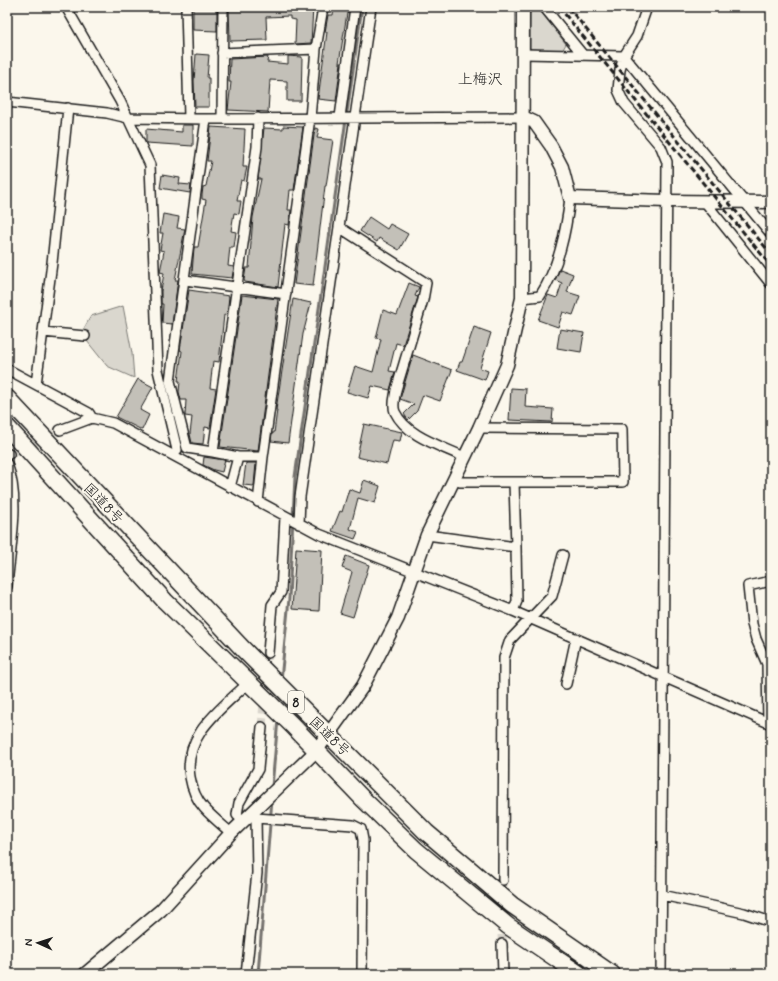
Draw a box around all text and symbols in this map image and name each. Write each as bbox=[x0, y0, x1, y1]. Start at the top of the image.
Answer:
district label: 上梅沢 bbox=[457, 70, 503, 90]
street label: 国道8号 bbox=[79, 479, 127, 528]
road number: 8 bbox=[288, 691, 304, 713]
street label: 国道8号 bbox=[305, 713, 354, 761]
north arrow bbox=[18, 923, 58, 963]
text: N bbox=[22, 939, 36, 947]

